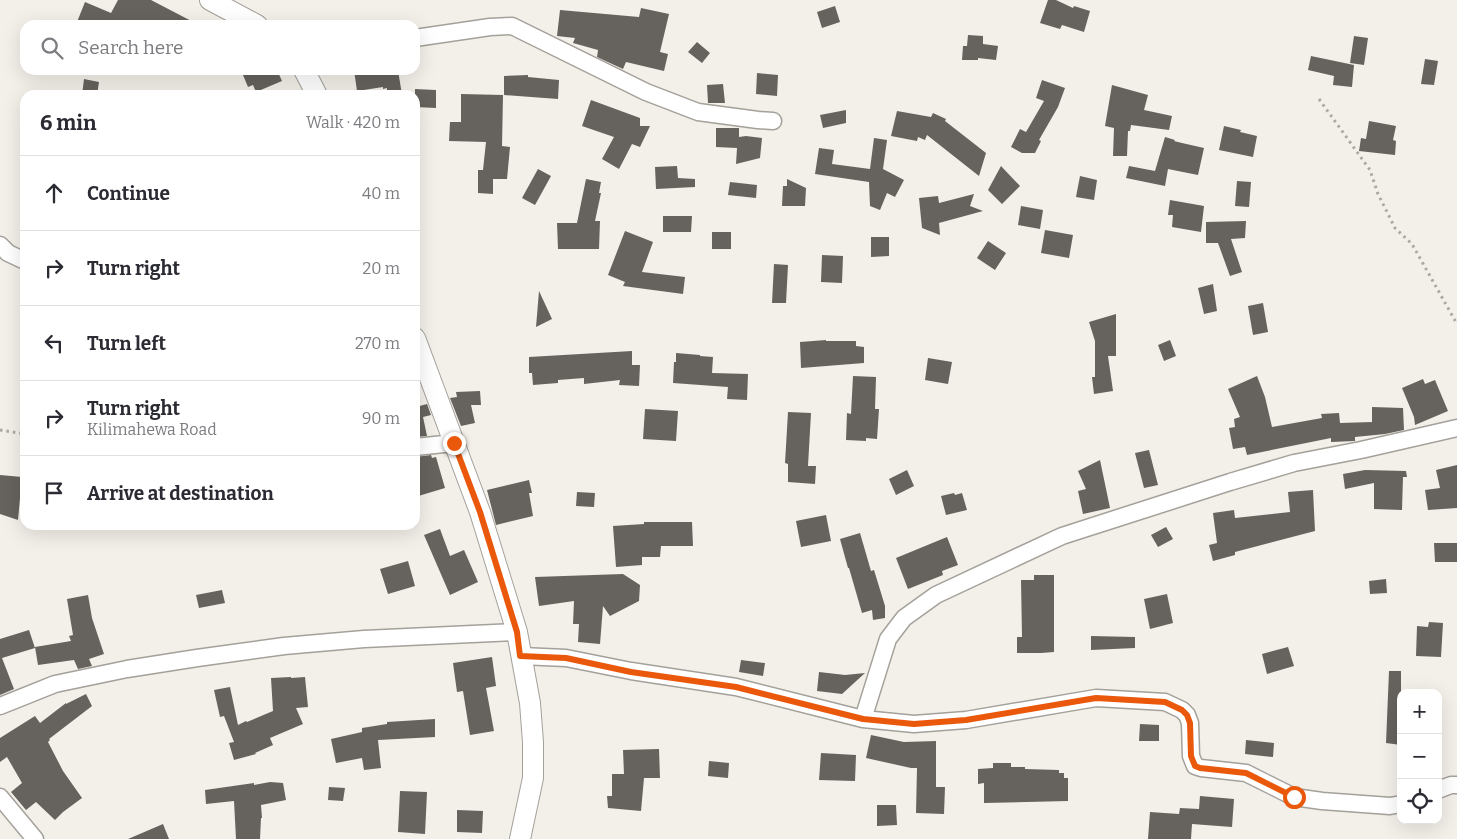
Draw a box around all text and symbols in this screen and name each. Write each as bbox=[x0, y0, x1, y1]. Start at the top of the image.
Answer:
search box bbox=[20, 20, 420, 75]
icon: search bbox=[38, 34, 66, 62]
text: Search here bbox=[78, 36, 183, 59]
text: 6 min bbox=[40, 110, 96, 136]
text: Walk · 420 m bbox=[306, 113, 400, 132]
icon: ahead bbox=[40, 179, 68, 207]
text: Continue bbox=[87, 182, 170, 205]
text: 40 m bbox=[362, 184, 400, 203]
icon: right bbox=[40, 254, 68, 282]
text: Turn right bbox=[87, 257, 180, 280]
text: 20 m bbox=[363, 259, 400, 278]
icon: left bbox=[40, 329, 68, 357]
text: Turn left bbox=[87, 332, 166, 355]
text: 270 m bbox=[355, 334, 400, 353]
text: Turn right bbox=[87, 397, 180, 420]
icon: right bbox=[40, 404, 68, 432]
text: 90 m bbox=[362, 409, 400, 428]
text: Kilimahewa Road bbox=[87, 420, 217, 439]
route end bbox=[443, 432, 466, 455]
icon: arrive bbox=[40, 479, 68, 507]
text: Arrive at destination bbox=[87, 482, 274, 505]
map controls bbox=[1397, 689, 1442, 824]
button: + bbox=[1397, 689, 1442, 734]
button: − bbox=[1397, 734, 1442, 779]
button: locate bbox=[1397, 779, 1442, 824]
route start bbox=[1283, 786, 1306, 809]

